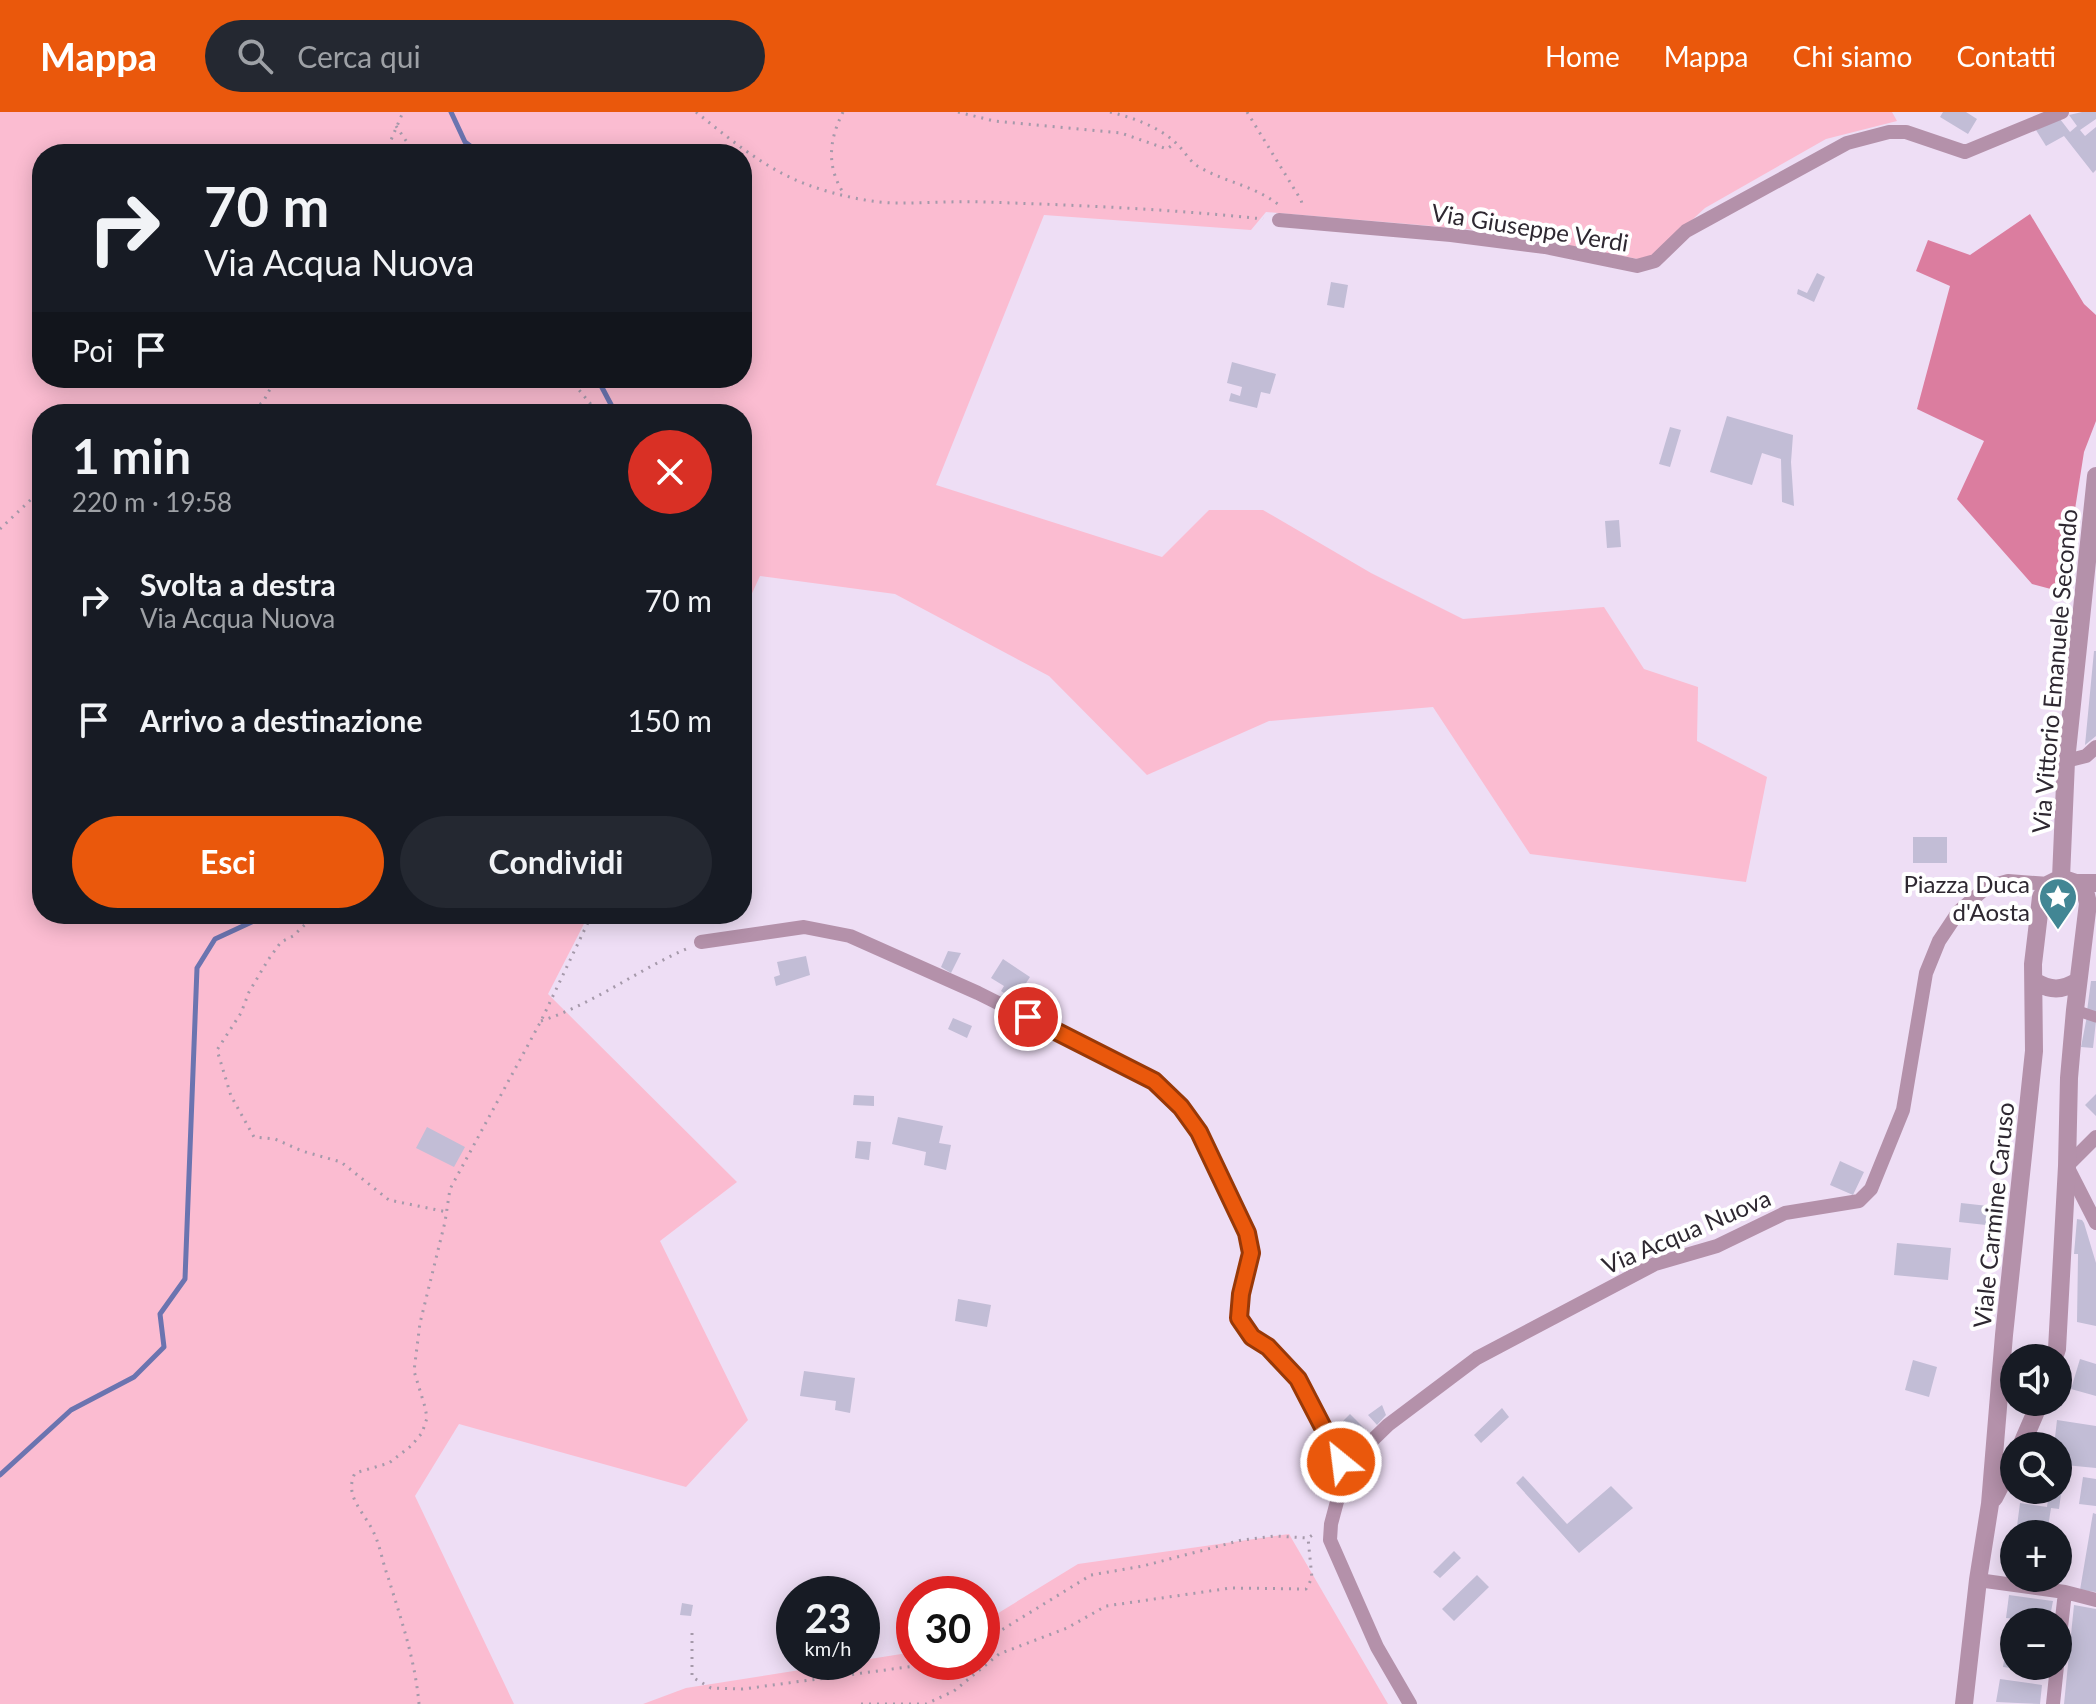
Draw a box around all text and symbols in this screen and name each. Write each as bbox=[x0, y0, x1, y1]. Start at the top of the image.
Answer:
search box bbox=[205, 20, 765, 92]
text: Mappa bbox=[40, 33, 157, 79]
icon: search bbox=[233, 34, 277, 78]
text: Cerca qui bbox=[297, 38, 421, 74]
text: Home bbox=[1545, 39, 1620, 73]
text: Mappa bbox=[1664, 39, 1749, 73]
text: Chi siamo bbox=[1793, 39, 1912, 73]
text: Contatti bbox=[1956, 39, 2056, 73]
text: 70 m bbox=[204, 172, 329, 239]
icon: right bbox=[72, 176, 176, 280]
street label: Via Giuseppe Verdi bbox=[1429, 197, 1631, 257]
text: Via Acqua Nuova bbox=[204, 240, 474, 284]
icon: arrive bbox=[129, 328, 173, 372]
text: Poi bbox=[72, 332, 113, 368]
text: 1 min bbox=[72, 427, 191, 484]
button: close bbox=[628, 430, 712, 514]
text: 220 m · 19:58 bbox=[72, 486, 232, 518]
street label: Via Vittorio Emanuele Secondo bbox=[2025, 508, 2083, 834]
text: Svolta a destra bbox=[140, 566, 336, 602]
icon: right bbox=[72, 578, 116, 622]
text: 70 m bbox=[645, 582, 712, 618]
text: Via Acqua Nuova bbox=[140, 602, 335, 634]
icon: arrive bbox=[72, 698, 116, 742]
text: Arrivo a destinazione bbox=[140, 702, 422, 738]
text: 150 m bbox=[627, 702, 712, 738]
button: Esci bbox=[72, 816, 384, 908]
button: Condividi bbox=[400, 816, 712, 908]
place label: Piazza Duca d'Aosta bbox=[1903, 869, 2030, 926]
place icon: Piazza Duca d'Aosta bbox=[2037, 876, 2079, 931]
pin bbox=[994, 983, 1062, 1051]
icon: arrive bbox=[1006, 995, 1050, 1039]
street label: Viale Carmine Caruso bbox=[1967, 1101, 2019, 1329]
street label: Via Acqua Nuova bbox=[1597, 1182, 1775, 1280]
map controls bbox=[2000, 1344, 2072, 1680]
button: sound bbox=[2000, 1344, 2072, 1416]
position arrow bbox=[1299, 1420, 1383, 1504]
button: search bbox=[2000, 1432, 2072, 1504]
button: + bbox=[2000, 1520, 2072, 1592]
speed limit sign: 30 bbox=[896, 1576, 1000, 1680]
text: 23 bbox=[805, 1594, 851, 1642]
button: − bbox=[2000, 1608, 2072, 1680]
text: km/h bbox=[805, 1636, 851, 1660]

